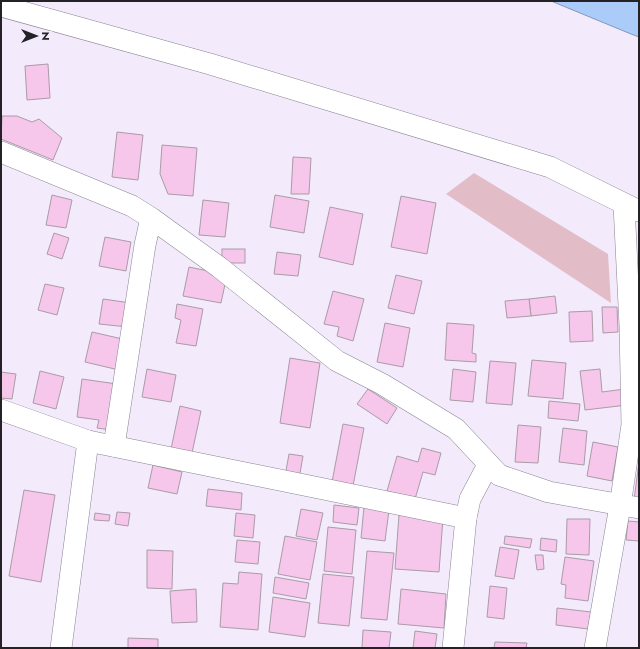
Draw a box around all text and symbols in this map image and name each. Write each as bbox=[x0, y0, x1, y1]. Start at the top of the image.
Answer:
north arrow bbox=[16, 16, 56, 56]
text: N bbox=[38, 32, 54, 40]

